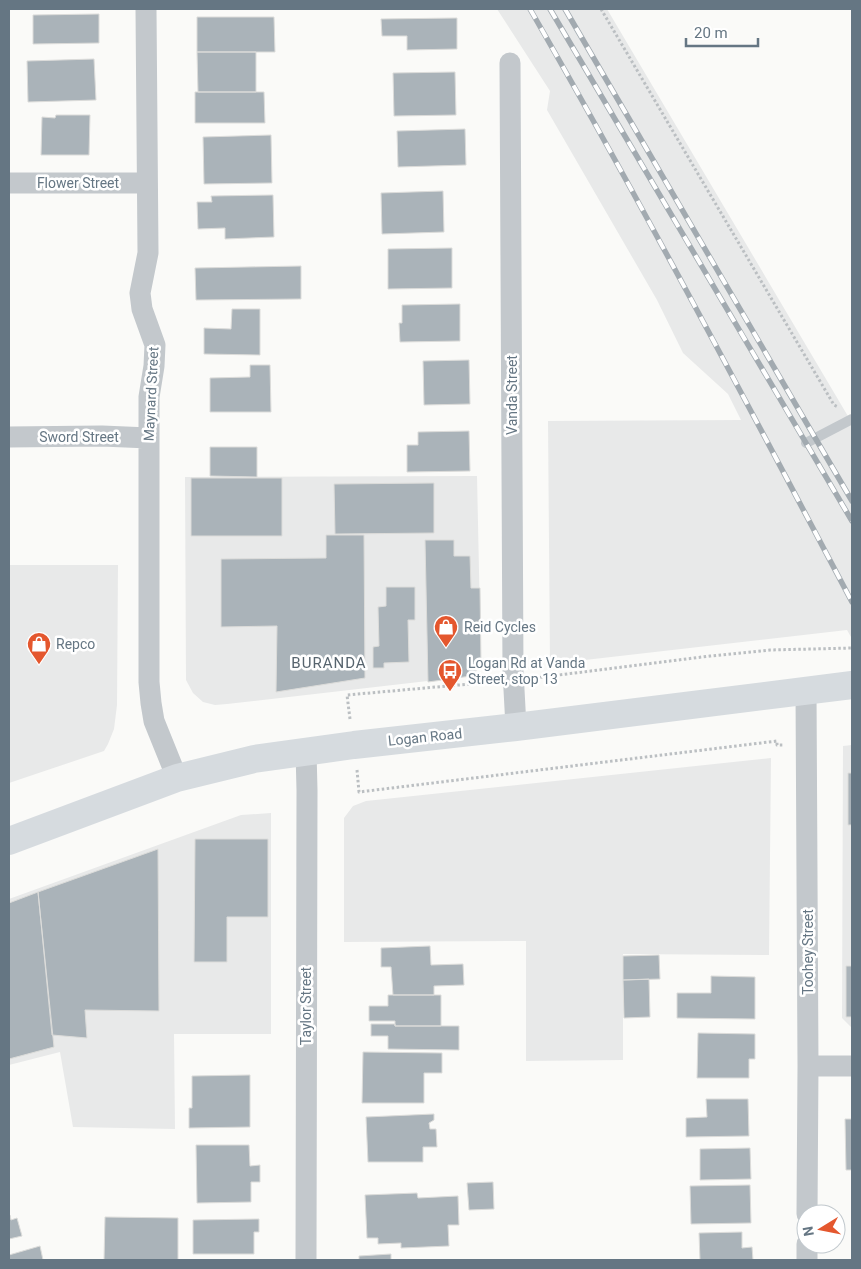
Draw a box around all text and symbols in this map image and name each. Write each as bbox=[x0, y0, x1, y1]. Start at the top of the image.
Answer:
scale bar bbox=[686, 15, 758, 47]
text: 20 m bbox=[694, 24, 728, 42]
street label: Flower Street bbox=[37, 175, 120, 191]
street label: Maynard Street bbox=[141, 346, 161, 442]
street label: Vanda Street bbox=[504, 355, 520, 435]
street label: Sword Street bbox=[39, 429, 119, 445]
shop icon: Reid Cycles bbox=[433, 614, 459, 648]
place label: Reid Cycles bbox=[464, 619, 536, 635]
shop icon: Repco bbox=[26, 631, 52, 665]
place label: Repco bbox=[56, 636, 95, 652]
district label: BURANDA bbox=[291, 654, 367, 672]
place label: Logan Rd at Vanda Street, stop 13 bbox=[468, 655, 585, 687]
bus stop icon: Logan Rd at Vanda Street, stop 13 bbox=[437, 658, 463, 692]
street label: Logan Road bbox=[387, 725, 463, 749]
street label: Toohey Street bbox=[800, 909, 816, 995]
street label: Taylor Street bbox=[298, 966, 314, 1045]
north arrow bbox=[796, 1204, 846, 1254]
text: N bbox=[799, 1225, 817, 1238]

